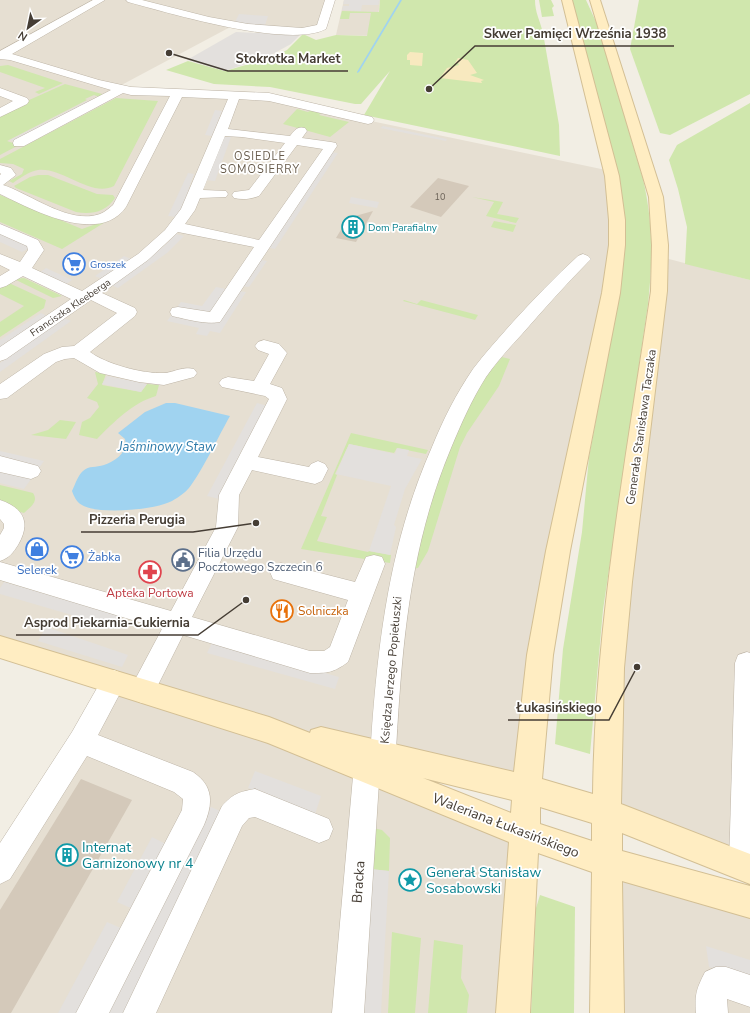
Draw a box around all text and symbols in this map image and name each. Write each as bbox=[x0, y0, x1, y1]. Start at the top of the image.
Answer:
north arrow bbox=[8, 8, 48, 48]
callout: Skwer Pamięci Września 1938 bbox=[475, 21, 674, 46]
text: Skwer Pamięci Września 1938 bbox=[484, 25, 666, 43]
text: N bbox=[15, 27, 30, 44]
callout: Stokrotka Market bbox=[228, 46, 348, 71]
text: Stokrotka Market bbox=[236, 50, 341, 68]
district label: OSIEDLE SOMOSIERRY bbox=[220, 149, 300, 177]
house number: 10 bbox=[435, 191, 445, 203]
building icon: Dom Parafialny bbox=[340, 214, 366, 240]
place label: Dom Parafialny bbox=[368, 221, 438, 235]
supermarket icon: Groszek bbox=[61, 251, 87, 277]
place label: Groszek bbox=[90, 258, 127, 272]
street label: Franciszka Kleeberga bbox=[27, 276, 114, 340]
street label: Generała Stanisława Taczaka bbox=[622, 348, 660, 506]
water label: Jaśminowy Staw bbox=[117, 438, 217, 456]
callout: Pizzeria Perugia bbox=[81, 507, 193, 532]
text: Pizzeria Perugia bbox=[89, 511, 185, 529]
shop icon: Selerek bbox=[24, 536, 50, 562]
supermarket icon: Żabka bbox=[59, 544, 85, 570]
place label: Filia Urzędu Pocztowego Szczecin 6 bbox=[198, 545, 323, 575]
public building icon: Filia Urzędu Pocztowego Szczecin 6 bbox=[170, 547, 196, 573]
place label: Żabka bbox=[88, 549, 121, 565]
pharmacy icon: Apteka Portowa bbox=[137, 559, 163, 585]
place label: Selerek bbox=[17, 562, 58, 578]
place label: Apteka Portowa bbox=[106, 585, 194, 601]
street label: Księdza Jerzego Popiełuszki bbox=[377, 596, 405, 744]
restaurant icon: Solniczka bbox=[269, 598, 295, 624]
place label: Solniczka bbox=[298, 603, 349, 619]
callout: Asprod Piekarnia-Cukiernia bbox=[16, 610, 198, 635]
text: Asprod Piekarnia-Cukiernia bbox=[24, 614, 190, 632]
callout: Łukasińskiego bbox=[508, 695, 609, 720]
text: Łukasińskiego bbox=[516, 699, 602, 717]
street label: Waleriana Łukasińskiego bbox=[429, 789, 582, 862]
place label: Internat Garnizonowy nr 4 bbox=[82, 838, 193, 873]
building icon: Internat Garnizonowy nr 4 bbox=[54, 842, 80, 868]
street label: Bracka bbox=[348, 860, 369, 904]
place label: Generał Stanisław Sosabowski bbox=[426, 863, 541, 898]
place icon: Generał Stanisław Sosabowski bbox=[397, 867, 423, 893]

